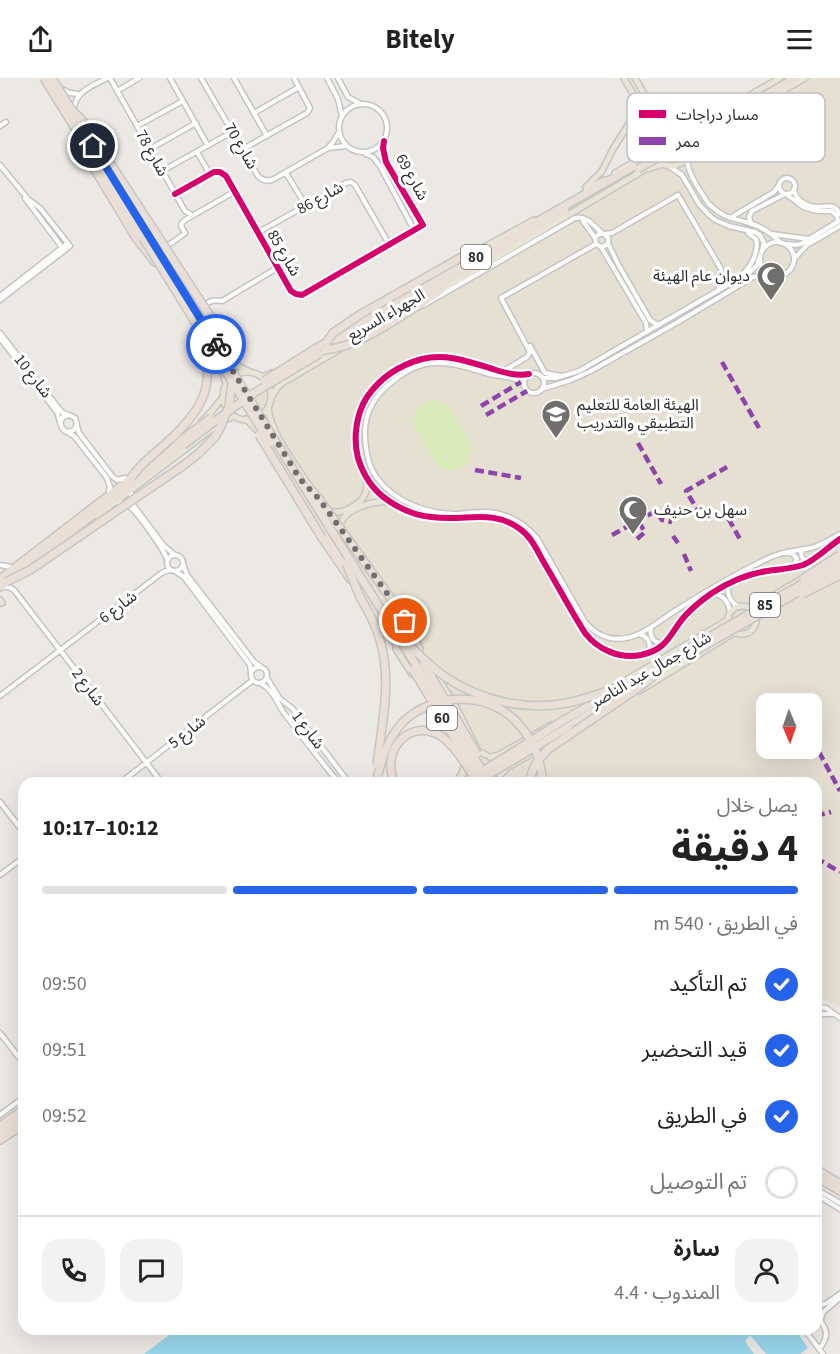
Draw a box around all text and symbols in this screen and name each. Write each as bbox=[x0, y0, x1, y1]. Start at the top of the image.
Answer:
text: Bitely bbox=[385, 20, 455, 59]
icon: share bbox=[24, 23, 57, 56]
icon: menu bbox=[783, 23, 816, 56]
legend bbox=[627, 93, 825, 162]
text: مسار دراجات bbox=[676, 104, 759, 126]
street label: شارع 70 bbox=[218, 119, 263, 174]
pin bbox=[67, 120, 118, 171]
street label: شارع 78 bbox=[129, 126, 174, 181]
icon: home bbox=[76, 129, 109, 162]
text: ممر bbox=[675, 131, 700, 153]
street label: شارع 69 bbox=[389, 150, 434, 205]
street label: شارع 86 bbox=[293, 176, 348, 221]
street label: شارع 85 bbox=[261, 226, 306, 281]
road number: 80 bbox=[461, 245, 491, 269]
mosque icon: ديوان عام الهيئة bbox=[755, 260, 787, 302]
place label: ديوان عام الهيئة bbox=[653, 265, 750, 288]
street label: الجهراء السريع bbox=[343, 284, 429, 347]
courier bbox=[186, 314, 246, 374]
icon: bike bbox=[200, 328, 233, 361]
street label: شارع 10 bbox=[8, 349, 57, 403]
place label: الهيئة العامة للتعليم التطبيقي والتدريب bbox=[577, 394, 699, 435]
school or university icon: الهيئة العامة للتعليم التطبيقي والتدريب bbox=[540, 398, 572, 440]
mosque icon: سهل بن حنيف bbox=[617, 494, 649, 536]
place label: سهل بن حنيف bbox=[654, 499, 747, 521]
street label: شارع 6 bbox=[94, 585, 142, 629]
road number: 85 bbox=[750, 593, 780, 617]
pin bbox=[379, 595, 430, 646]
icon: bag bbox=[388, 604, 421, 637]
street label: شارع جمال عبد الناصر bbox=[586, 626, 716, 715]
street label: شارع 2 bbox=[66, 663, 110, 711]
north arrow bbox=[756, 693, 822, 759]
map controls bbox=[756, 693, 822, 759]
street label: شارع 1 bbox=[286, 706, 330, 754]
road number: 60 bbox=[427, 706, 457, 730]
street label: شارع 5 bbox=[164, 710, 211, 754]
text: يصل خلال bbox=[717, 792, 798, 820]
text: 10:12–10:17 bbox=[42, 812, 159, 844]
text: 4 دقيقة bbox=[671, 821, 798, 877]
text: في الطريق · 540 m bbox=[653, 910, 798, 938]
text: تم التأكيد bbox=[669, 968, 747, 1000]
icon: check bbox=[765, 968, 798, 1001]
text: 09:50 bbox=[42, 970, 87, 998]
text: قيد التحضير bbox=[642, 1034, 747, 1066]
icon: check bbox=[765, 1034, 798, 1067]
text: 09:51 bbox=[42, 1036, 87, 1064]
text: في الطريق bbox=[658, 1100, 747, 1132]
icon: check bbox=[765, 1100, 798, 1133]
text: 09:52 bbox=[42, 1102, 87, 1130]
text: تم التوصيل bbox=[650, 1166, 747, 1198]
text: سارة bbox=[674, 1233, 720, 1265]
button: phone bbox=[42, 1239, 105, 1302]
button: chat bbox=[120, 1239, 183, 1302]
button: person bbox=[735, 1239, 798, 1302]
text: المندوب · 4.4 bbox=[614, 1279, 720, 1307]

